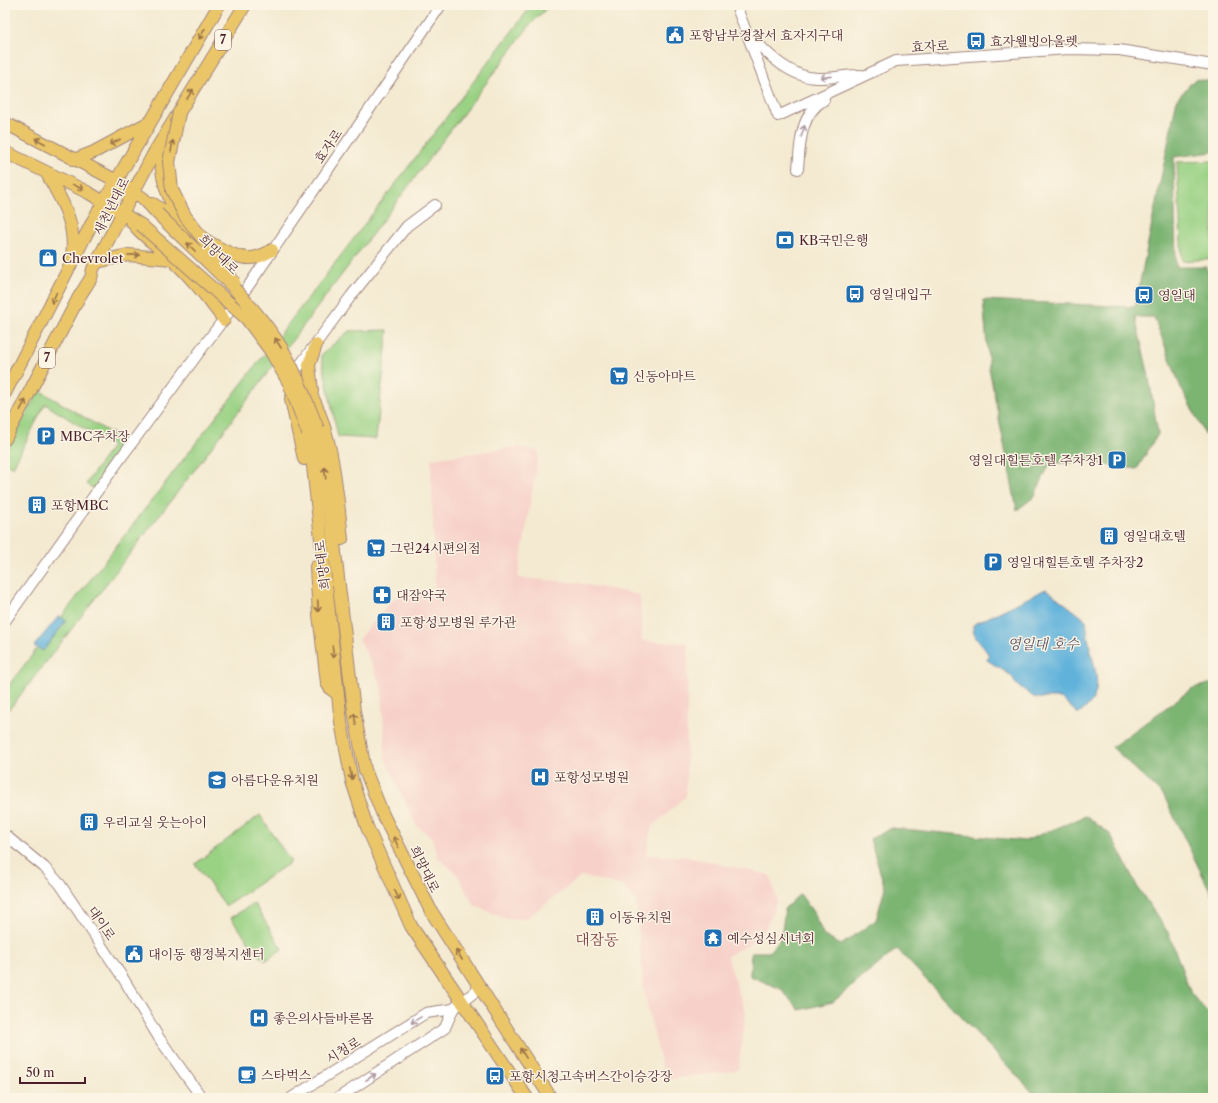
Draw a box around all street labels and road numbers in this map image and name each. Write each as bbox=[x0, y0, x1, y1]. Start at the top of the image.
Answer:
road number: 7 bbox=[215, 30, 231, 50]
street label: 효자로 bbox=[911, 37, 950, 55]
street label: 효자로 bbox=[311, 126, 345, 166]
street label: 새천년대로 bbox=[90, 174, 133, 238]
street label: 희망대로 bbox=[196, 231, 243, 278]
road number: 7 bbox=[39, 348, 55, 368]
street label: 희망대로 bbox=[311, 539, 333, 591]
street label: 희망대로 bbox=[407, 843, 443, 895]
street label: 대이로 bbox=[85, 903, 119, 943]
street label: 시청로 bbox=[323, 1033, 364, 1067]

